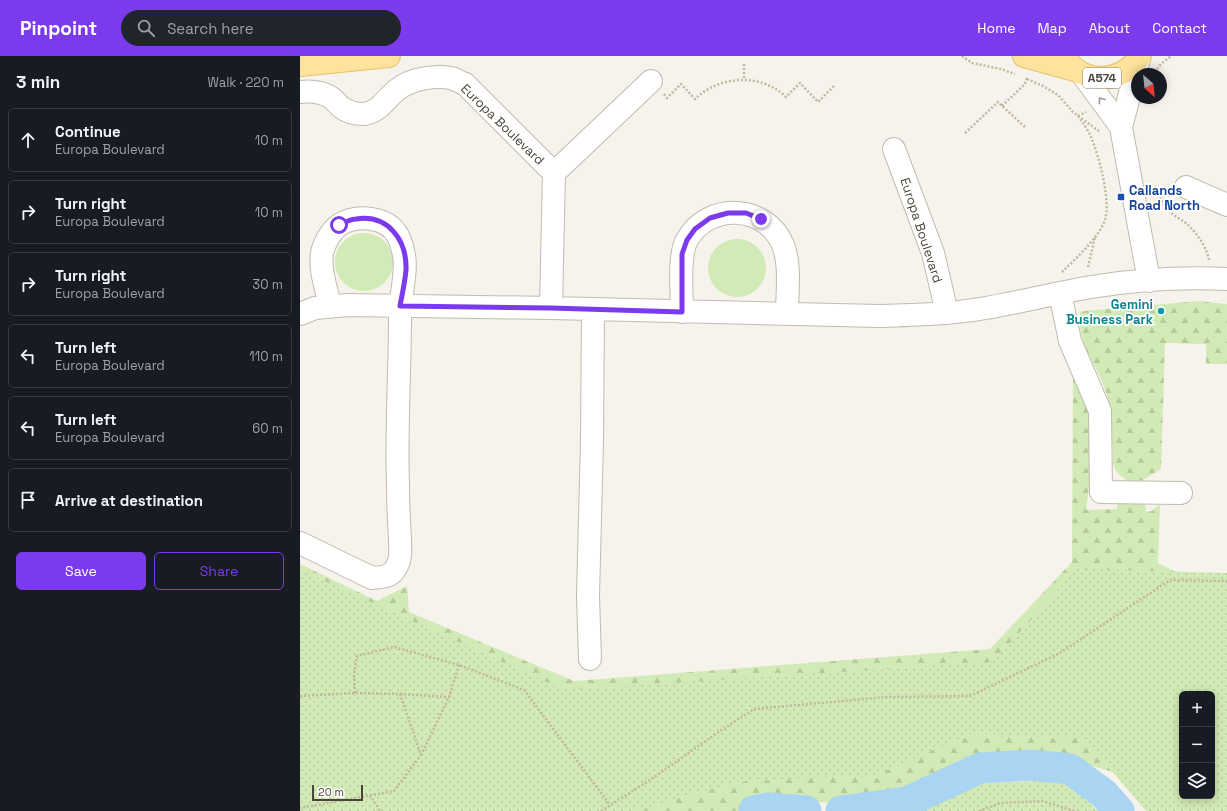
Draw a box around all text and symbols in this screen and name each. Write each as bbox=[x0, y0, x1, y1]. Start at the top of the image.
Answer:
search box bbox=[121, 10, 401, 46]
text: Pinpoint bbox=[20, 16, 97, 41]
icon: search bbox=[135, 17, 157, 39]
text: Search here bbox=[167, 19, 254, 38]
text: Home bbox=[977, 19, 1015, 37]
text: Map bbox=[1037, 19, 1067, 37]
text: About bbox=[1089, 19, 1130, 37]
text: Contact bbox=[1152, 19, 1207, 37]
road number: A574 bbox=[1083, 68, 1121, 88]
north arrow bbox=[1131, 68, 1167, 104]
text: 3 min bbox=[16, 71, 60, 93]
text: Walk · 220 m bbox=[207, 74, 284, 91]
street label: Europa Boulevard bbox=[457, 80, 548, 169]
one-way arrow bbox=[1099, 98, 1106, 105]
text: Continue bbox=[55, 122, 121, 141]
icon: ahead bbox=[17, 129, 39, 151]
text: 10 m bbox=[255, 132, 283, 149]
text: Europa Boulevard bbox=[55, 141, 165, 158]
street label: Europa Boulevard bbox=[896, 175, 947, 285]
place label: Callands Road North bbox=[1129, 182, 1200, 214]
marker: Callands Road North bbox=[1116, 192, 1126, 202]
text: Turn right bbox=[55, 194, 126, 213]
icon: right bbox=[17, 201, 39, 223]
text: 10 m bbox=[255, 204, 283, 221]
route end bbox=[752, 210, 770, 228]
text: Europa Boulevard bbox=[55, 213, 165, 230]
route start bbox=[330, 216, 348, 234]
text: Turn right bbox=[55, 266, 126, 285]
icon: right bbox=[17, 273, 39, 295]
text: 30 m bbox=[252, 276, 283, 293]
text: Europa Boulevard bbox=[55, 285, 165, 302]
place label: Gemini Business Park bbox=[1066, 296, 1154, 328]
marker: Gemini Business Park bbox=[1156, 306, 1166, 316]
text: Turn left bbox=[55, 338, 117, 357]
icon: left bbox=[17, 345, 39, 367]
text: 110 m bbox=[249, 348, 283, 365]
text: Europa Boulevard bbox=[55, 357, 165, 374]
text: Turn left bbox=[55, 410, 117, 429]
icon: left bbox=[17, 417, 39, 439]
text: 60 m bbox=[252, 420, 283, 437]
text: Europa Boulevard bbox=[55, 429, 165, 446]
icon: arrive bbox=[17, 489, 39, 511]
text: Arrive at destination bbox=[55, 491, 203, 510]
button: Save bbox=[16, 552, 146, 590]
button: Share bbox=[154, 552, 284, 590]
map controls bbox=[1179, 691, 1215, 799]
button: + bbox=[1179, 691, 1215, 727]
button: − bbox=[1179, 727, 1215, 763]
button: layers bbox=[1179, 763, 1215, 799]
scale bar bbox=[312, 783, 363, 802]
text: 20 m bbox=[318, 785, 344, 799]

